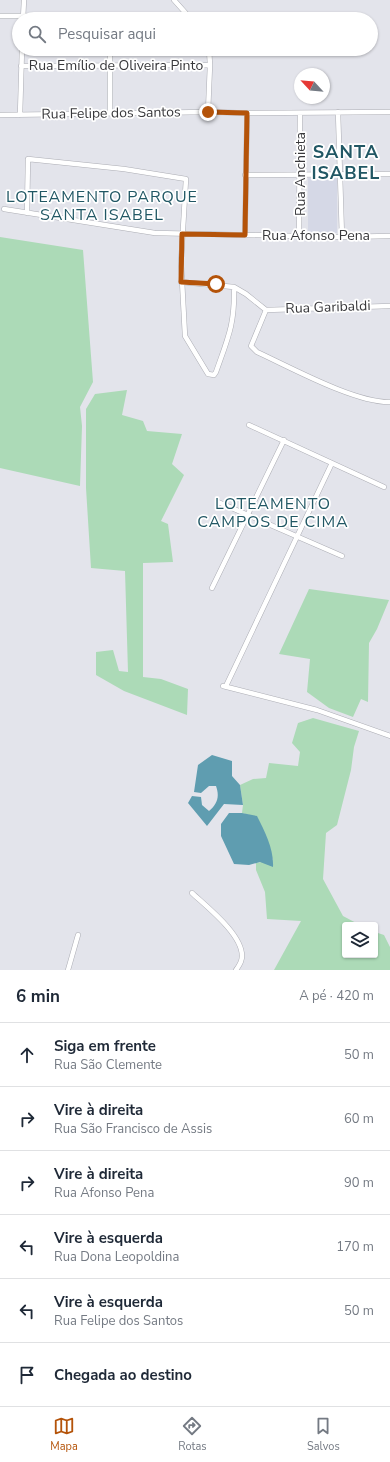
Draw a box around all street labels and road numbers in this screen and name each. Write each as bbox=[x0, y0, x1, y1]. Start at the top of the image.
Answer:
street label: Rua Emílio de Oliveira Pinto bbox=[29, 56, 203, 75]
street label: Rua Felipe dos Santos bbox=[41, 102, 181, 124]
street label: Rua Anchieta bbox=[291, 132, 310, 216]
street label: Rua Afonso Pena bbox=[262, 226, 370, 245]
street label: Rua Garibaldi bbox=[285, 296, 371, 318]

